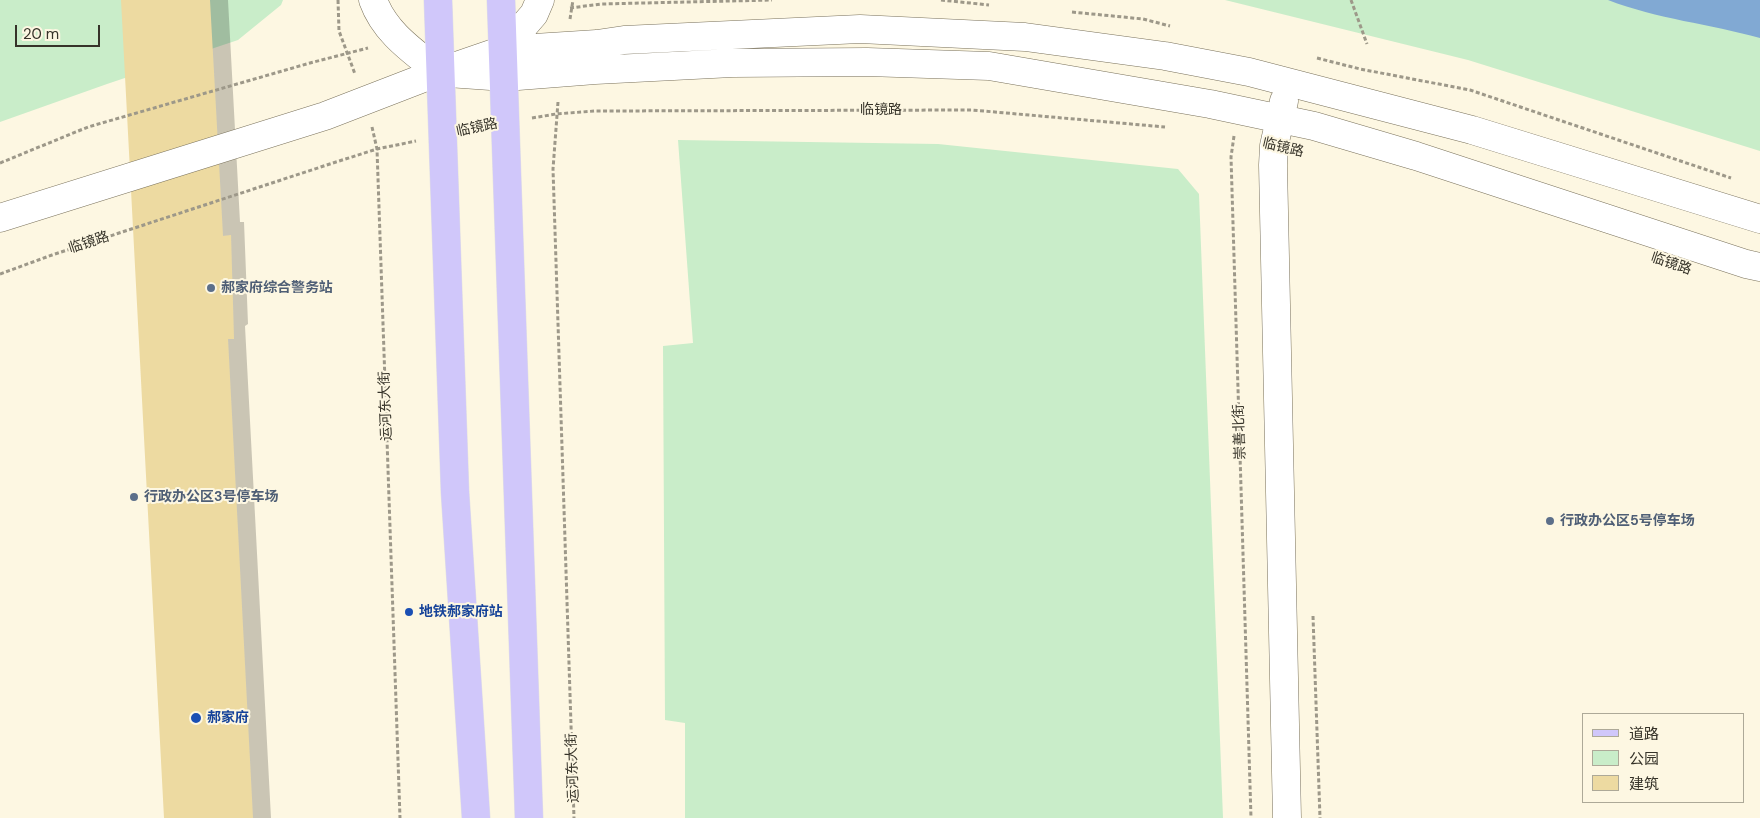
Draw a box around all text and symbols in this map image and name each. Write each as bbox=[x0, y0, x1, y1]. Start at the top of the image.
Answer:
scale bar bbox=[18, 15, 102, 47]
text: 20 m bbox=[23, 24, 59, 44]
street label: 临镜路 bbox=[860, 102, 902, 118]
street label: 临镜路 bbox=[455, 115, 499, 141]
street label: 临镜路 bbox=[1261, 135, 1305, 161]
street label: 临镜路 bbox=[66, 229, 112, 257]
street label: 临镜路 bbox=[1648, 249, 1694, 279]
place label: 郝家府综合警务站 bbox=[221, 280, 333, 296]
marker: 郝家府综合警务站 bbox=[205, 282, 217, 294]
street label: 运河东大街 bbox=[376, 371, 396, 441]
street label: 崇善北街 bbox=[1231, 404, 1249, 460]
place label: 行政办公区3号停车场 bbox=[144, 489, 278, 505]
marker: 行政办公区3号停车场 bbox=[128, 491, 140, 503]
place label: 行政办公区5号停车场 bbox=[1560, 513, 1695, 529]
marker: 行政办公区5号停车场 bbox=[1544, 515, 1556, 527]
place label: 地铁郝家府站 bbox=[419, 604, 503, 620]
marker: 地铁郝家府站 bbox=[403, 606, 415, 618]
place label: 郝家府 bbox=[207, 710, 249, 726]
marker: 郝家府 bbox=[189, 711, 203, 725]
legend bbox=[1582, 713, 1745, 803]
text: 道路 bbox=[1629, 724, 1659, 744]
street label: 运河东大街 bbox=[563, 733, 583, 803]
text: 公园 bbox=[1629, 749, 1659, 769]
text: 建筑 bbox=[1629, 774, 1659, 794]

